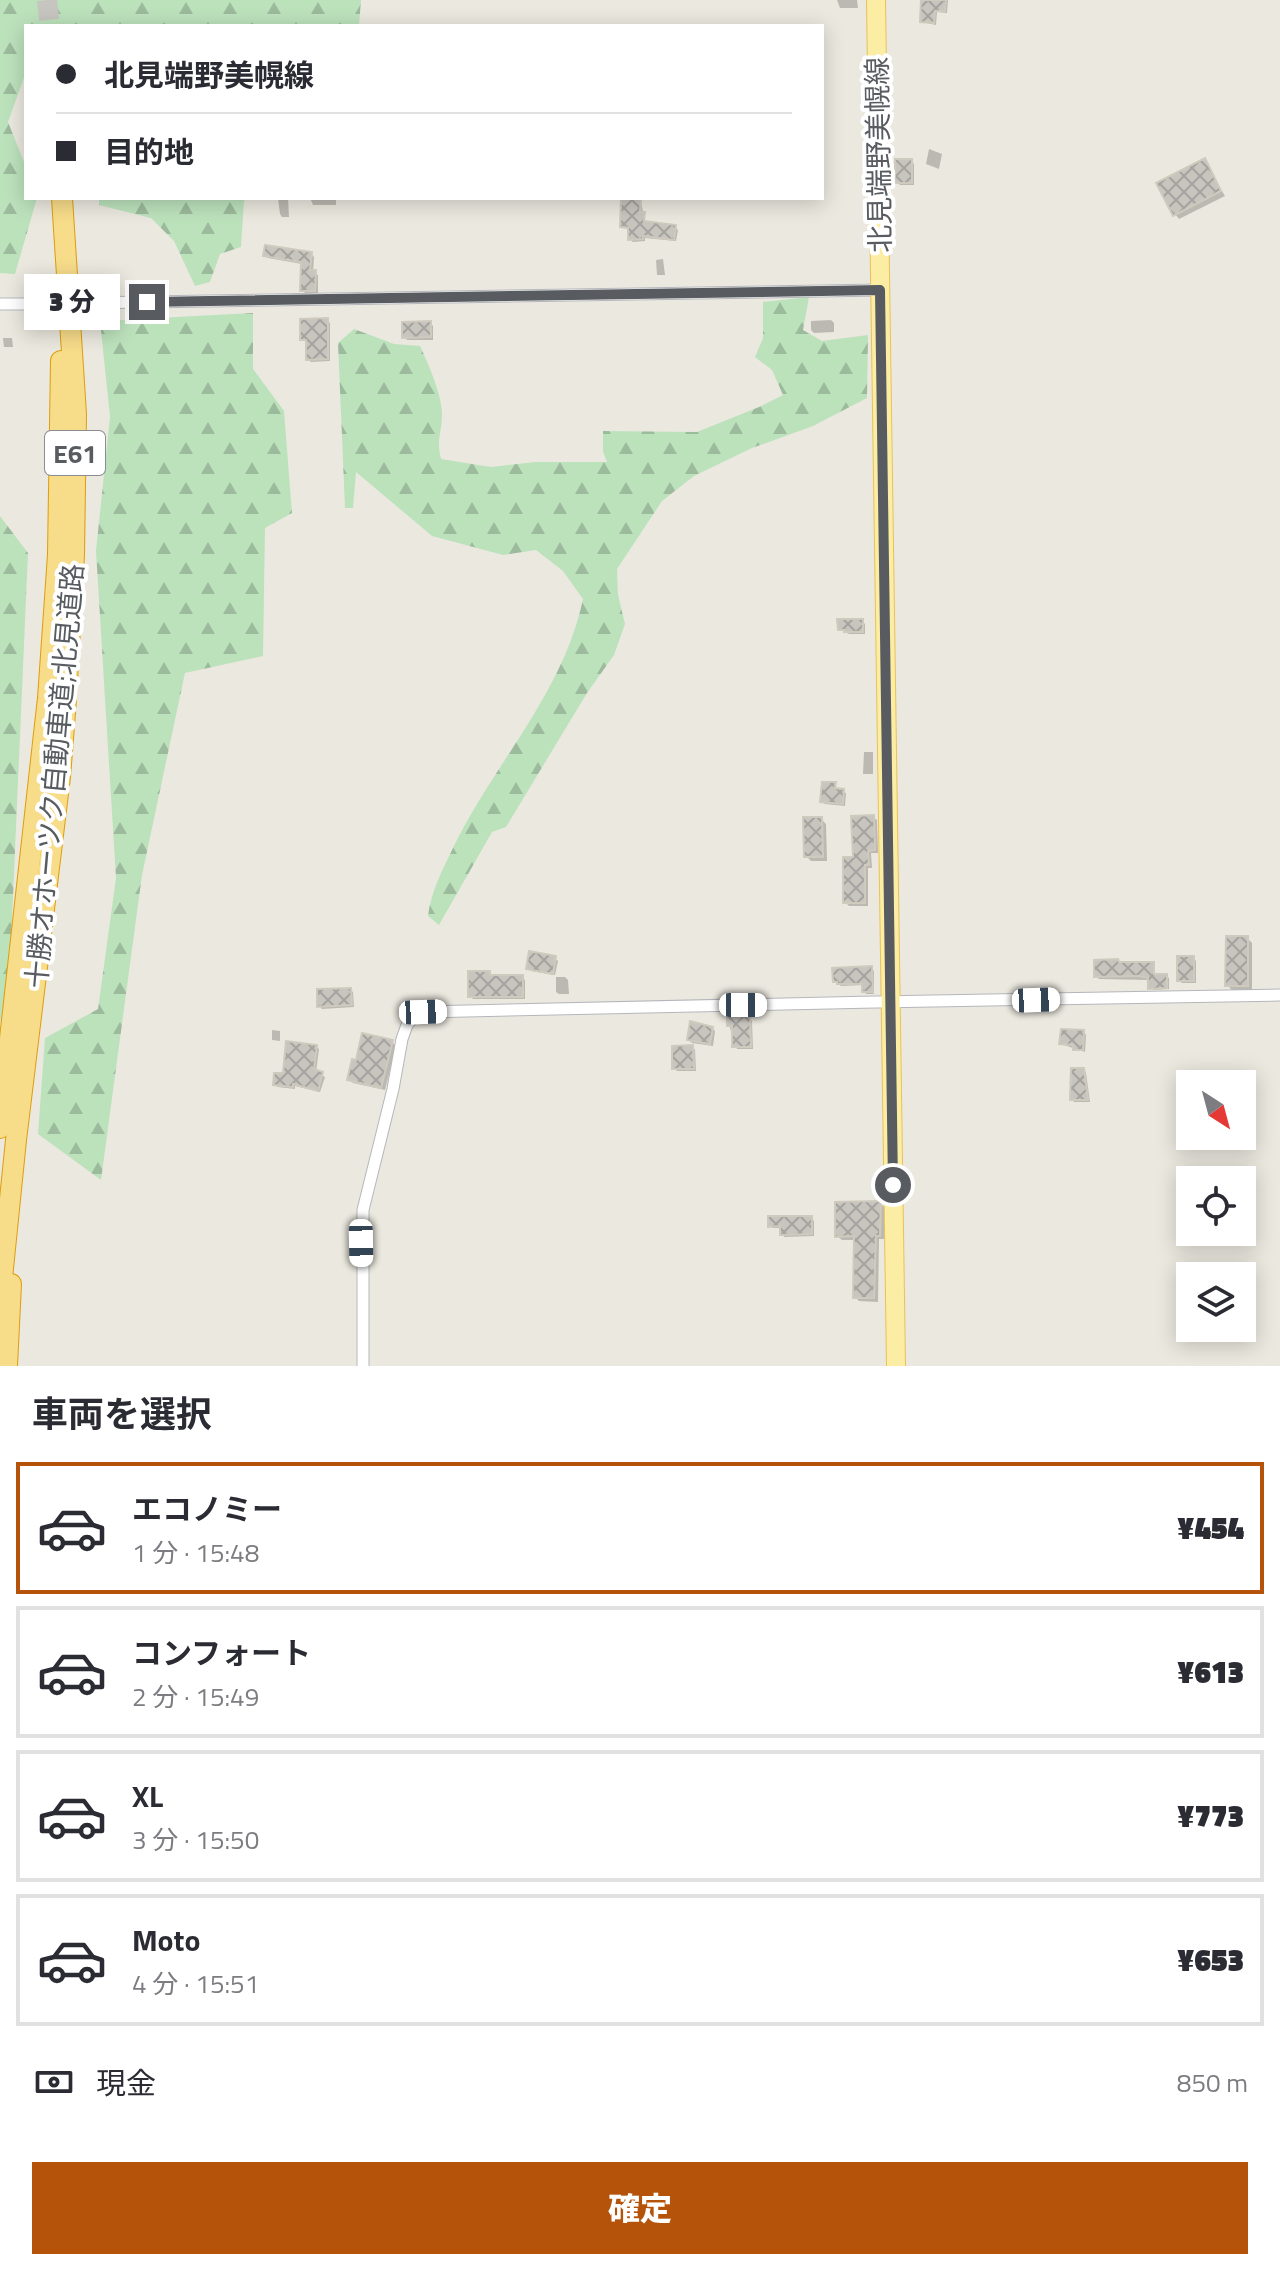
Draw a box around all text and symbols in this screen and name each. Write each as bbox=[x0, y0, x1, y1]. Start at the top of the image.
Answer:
text: 北見端野美幌線 bbox=[104, 52, 314, 98]
street label: 北見端野美幌線 bbox=[855, 57, 901, 253]
text: 目的地 bbox=[104, 129, 194, 175]
callout: 3 分 bbox=[23, 274, 119, 330]
text: 3 分 bbox=[49, 282, 95, 321]
route end bbox=[129, 284, 165, 320]
road number: E61 bbox=[45, 431, 105, 475]
street label: 十勝オホーツク自動車道;北見道路 bbox=[14, 562, 94, 990]
car bbox=[1012, 987, 1060, 1013]
car bbox=[719, 993, 767, 1017]
car bbox=[399, 999, 447, 1025]
north arrow bbox=[1176, 1070, 1256, 1150]
map controls bbox=[1176, 1070, 1256, 1342]
button: locate bbox=[1176, 1166, 1256, 1246]
route start bbox=[875, 1167, 911, 1203]
car bbox=[349, 1219, 373, 1267]
button: layers bbox=[1176, 1262, 1256, 1342]
text: 車両を選択 bbox=[32, 1386, 212, 1441]
text: エコノミー bbox=[132, 1486, 282, 1532]
icon: car bbox=[36, 1492, 108, 1564]
text: ¥454 bbox=[1177, 1505, 1244, 1551]
text: 1 分 · 15:48 bbox=[132, 1533, 259, 1572]
text: コンフォート bbox=[132, 1630, 311, 1676]
icon: car bbox=[36, 1636, 108, 1708]
text: ¥613 bbox=[1177, 1649, 1244, 1695]
text: 2 分 · 15:49 bbox=[132, 1677, 259, 1716]
text: XL bbox=[132, 1773, 163, 1819]
icon: car bbox=[36, 1780, 108, 1852]
text: ¥773 bbox=[1177, 1793, 1244, 1839]
text: 3 分 · 15:50 bbox=[132, 1820, 259, 1859]
text: Moto bbox=[132, 1917, 200, 1963]
icon: car bbox=[36, 1924, 108, 1996]
text: ¥653 bbox=[1177, 1937, 1244, 1983]
text: 4 分 · 15:51 bbox=[132, 1964, 259, 2003]
icon: cash bbox=[32, 2060, 76, 2104]
text: 現金 bbox=[96, 2060, 156, 2106]
text: 850 m bbox=[1177, 2063, 1248, 2102]
button: 確定 bbox=[32, 2162, 1248, 2254]

